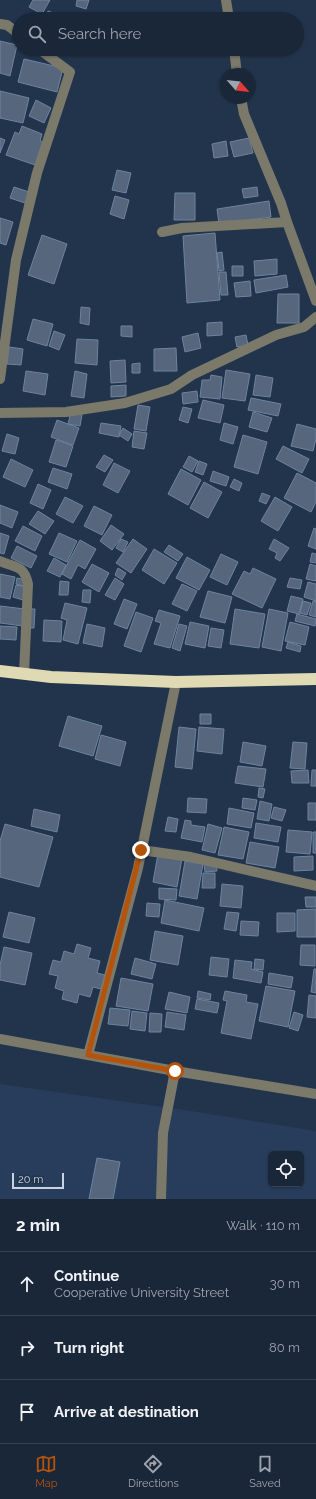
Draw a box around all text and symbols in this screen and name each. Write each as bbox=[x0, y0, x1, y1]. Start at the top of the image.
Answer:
search box bbox=[12, 12, 304, 56]
icon: search bbox=[26, 23, 48, 45]
text: Search here bbox=[58, 25, 141, 43]
north arrow bbox=[220, 68, 256, 104]
route end bbox=[132, 841, 150, 859]
route start bbox=[166, 1062, 184, 1080]
map controls bbox=[268, 1151, 304, 1187]
button: locate bbox=[268, 1151, 304, 1187]
scale bar bbox=[12, 1171, 64, 1190]
text: 20 m bbox=[18, 1173, 43, 1186]
text: 2 min bbox=[16, 1215, 60, 1235]
text: Walk · 110 m bbox=[226, 1218, 300, 1233]
text: Continue bbox=[54, 1267, 119, 1285]
icon: ahead bbox=[16, 1273, 38, 1295]
text: 30 m bbox=[270, 1276, 300, 1291]
text: Cooperative University Street bbox=[54, 1285, 229, 1300]
icon: right bbox=[16, 1337, 38, 1359]
text: Turn right bbox=[54, 1339, 124, 1357]
text: 80 m bbox=[269, 1340, 300, 1355]
icon: arrive bbox=[16, 1401, 38, 1423]
text: Arrive at destination bbox=[54, 1403, 199, 1421]
tab: Map bbox=[35, 1453, 58, 1490]
tab: Directions bbox=[128, 1453, 179, 1490]
tab: Saved bbox=[249, 1453, 281, 1490]

